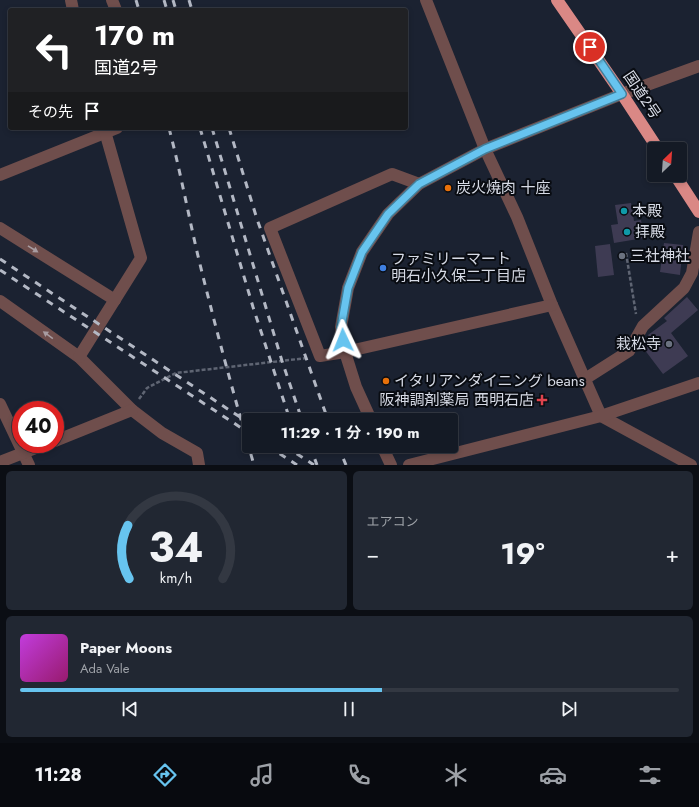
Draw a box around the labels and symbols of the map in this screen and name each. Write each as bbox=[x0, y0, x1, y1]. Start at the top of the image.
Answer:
pin bbox=[573, 30, 607, 64]
street label: 国道2号 bbox=[618, 67, 666, 123]
north arrow bbox=[647, 142, 687, 182]
place label: 炭火焼肉 十座 bbox=[456, 177, 551, 199]
marker: 炭火焼肉 十座 bbox=[443, 183, 453, 193]
place label: 本殿 bbox=[632, 200, 662, 222]
marker: 本殿 bbox=[619, 206, 629, 216]
place label: 拝殿 bbox=[635, 221, 665, 243]
marker: 拝殿 bbox=[622, 227, 632, 237]
one-way arrow bbox=[27, 245, 39, 252]
place label: 三社神社 bbox=[630, 245, 690, 267]
place label: ファミリーマート 明石小久保二丁目店 bbox=[391, 248, 526, 287]
marker: 三社神社 bbox=[617, 251, 627, 261]
marker: ファミリーマート 明石小久保二丁目店 bbox=[378, 263, 388, 273]
position arrow bbox=[322, 319, 364, 361]
one-way arrow bbox=[42, 331, 53, 339]
place label: 栽松寺 bbox=[616, 333, 661, 355]
marker: 栽松寺 bbox=[664, 339, 674, 349]
place label: イタリアンダイニング beans bbox=[394, 370, 585, 392]
marker: イタリアンダイニング beans bbox=[381, 376, 391, 386]
place label: 阪神調剤薬局 西明石店 bbox=[379, 389, 534, 411]
marker: 阪神調剤薬局 西明石店 bbox=[537, 395, 547, 405]
speed limit sign: 40 bbox=[12, 401, 64, 453]

